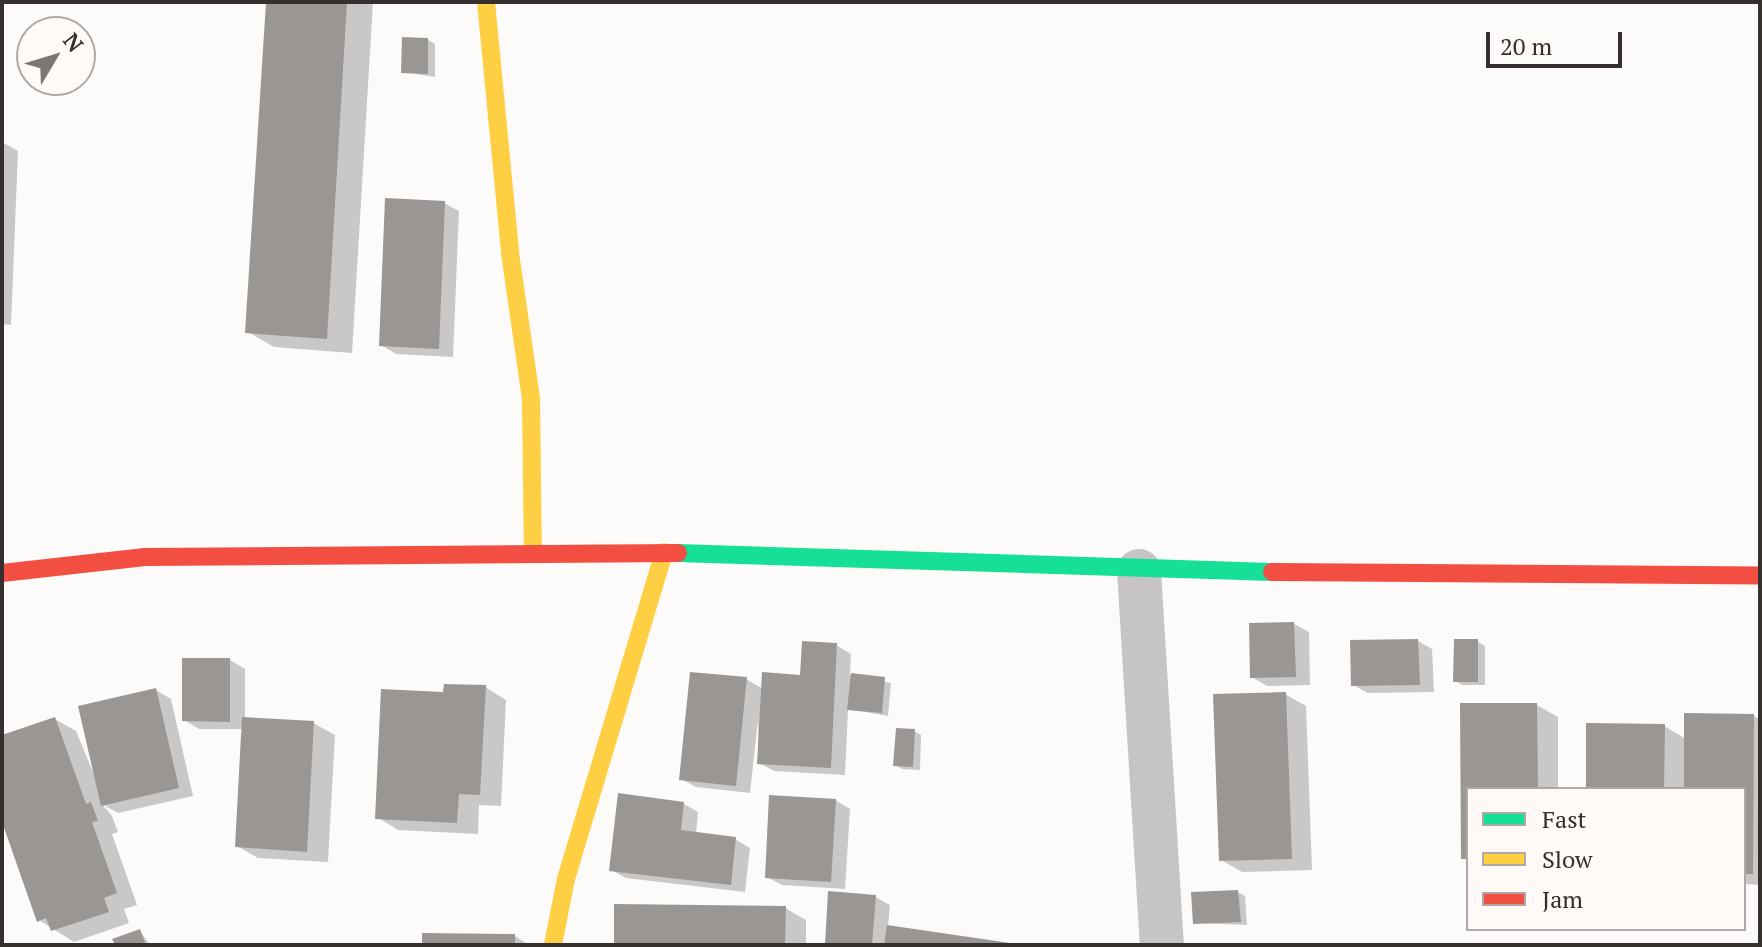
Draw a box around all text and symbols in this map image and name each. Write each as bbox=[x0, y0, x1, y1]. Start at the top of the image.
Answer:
north arrow bbox=[16, 16, 96, 96]
scale bar bbox=[1490, 16, 1626, 66]
text: N bbox=[57, 27, 90, 58]
text: 20 m bbox=[1500, 30, 1552, 62]
legend bbox=[1466, 787, 1746, 931]
text: Fast bbox=[1542, 803, 1586, 835]
text: Slow bbox=[1542, 843, 1593, 875]
text: Jam bbox=[1542, 883, 1583, 915]

